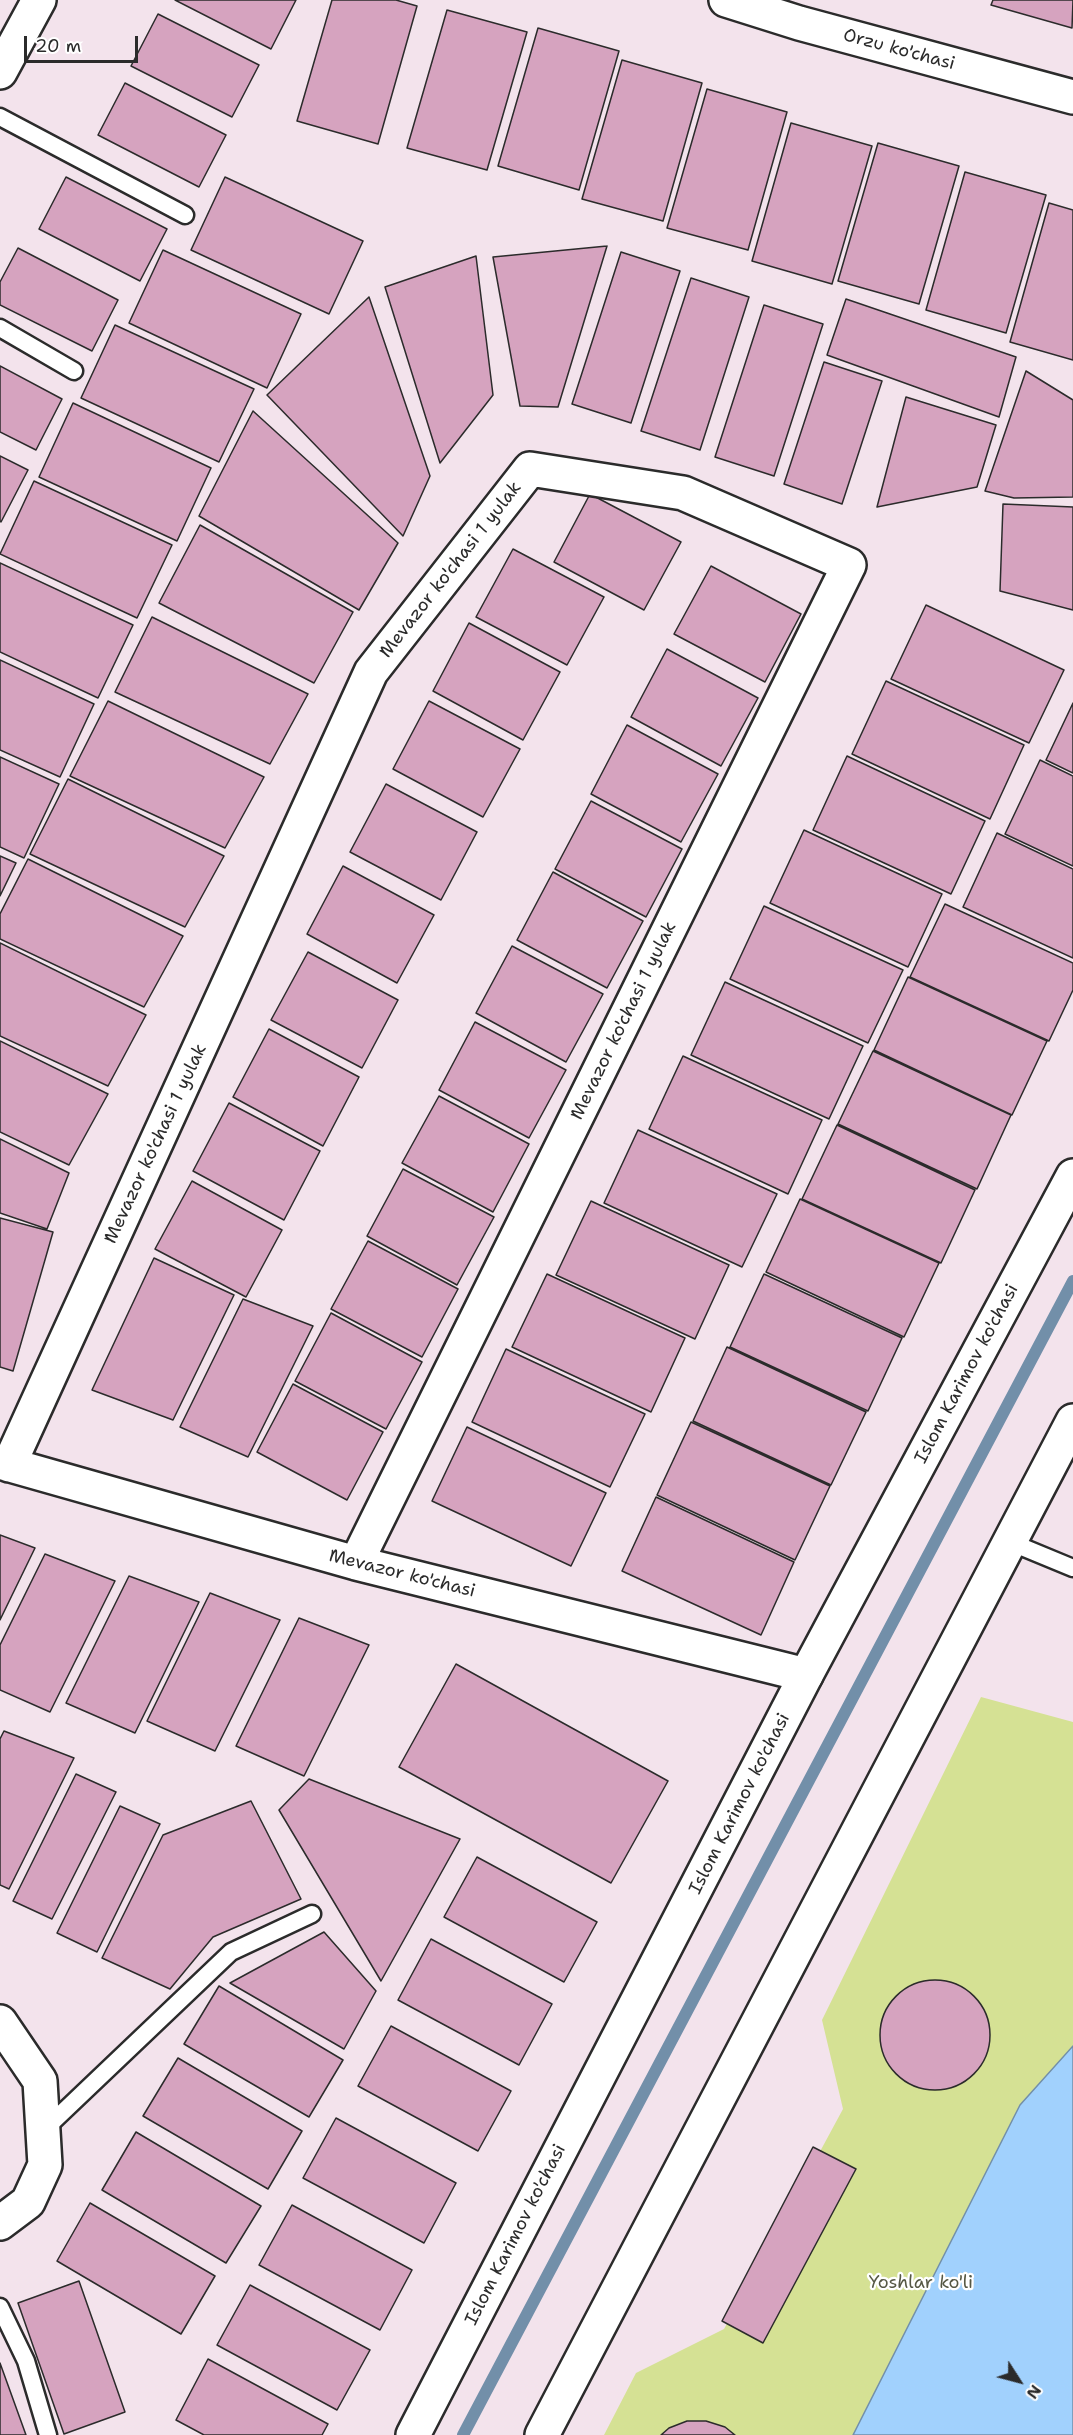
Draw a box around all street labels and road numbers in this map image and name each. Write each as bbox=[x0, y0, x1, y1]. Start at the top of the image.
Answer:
street label: Orzu ko'chasi bbox=[841, 25, 957, 75]
street label: Mevazor ko'chasi 1 yulak bbox=[375, 478, 527, 662]
street label: Mevazor ko'chasi 1 yulak bbox=[567, 918, 681, 1124]
street label: Mevazor ko'chasi 1 yulak bbox=[100, 1041, 212, 1247]
street label: Islom Karimov ko'chasi bbox=[910, 1281, 1024, 1467]
street label: Mevazor ko'chasi bbox=[326, 1545, 478, 1603]
street label: Islom Karimov ko'chasi bbox=[685, 1710, 795, 1898]
street label: Islom Karimov ko'chasi bbox=[461, 2141, 571, 2329]

